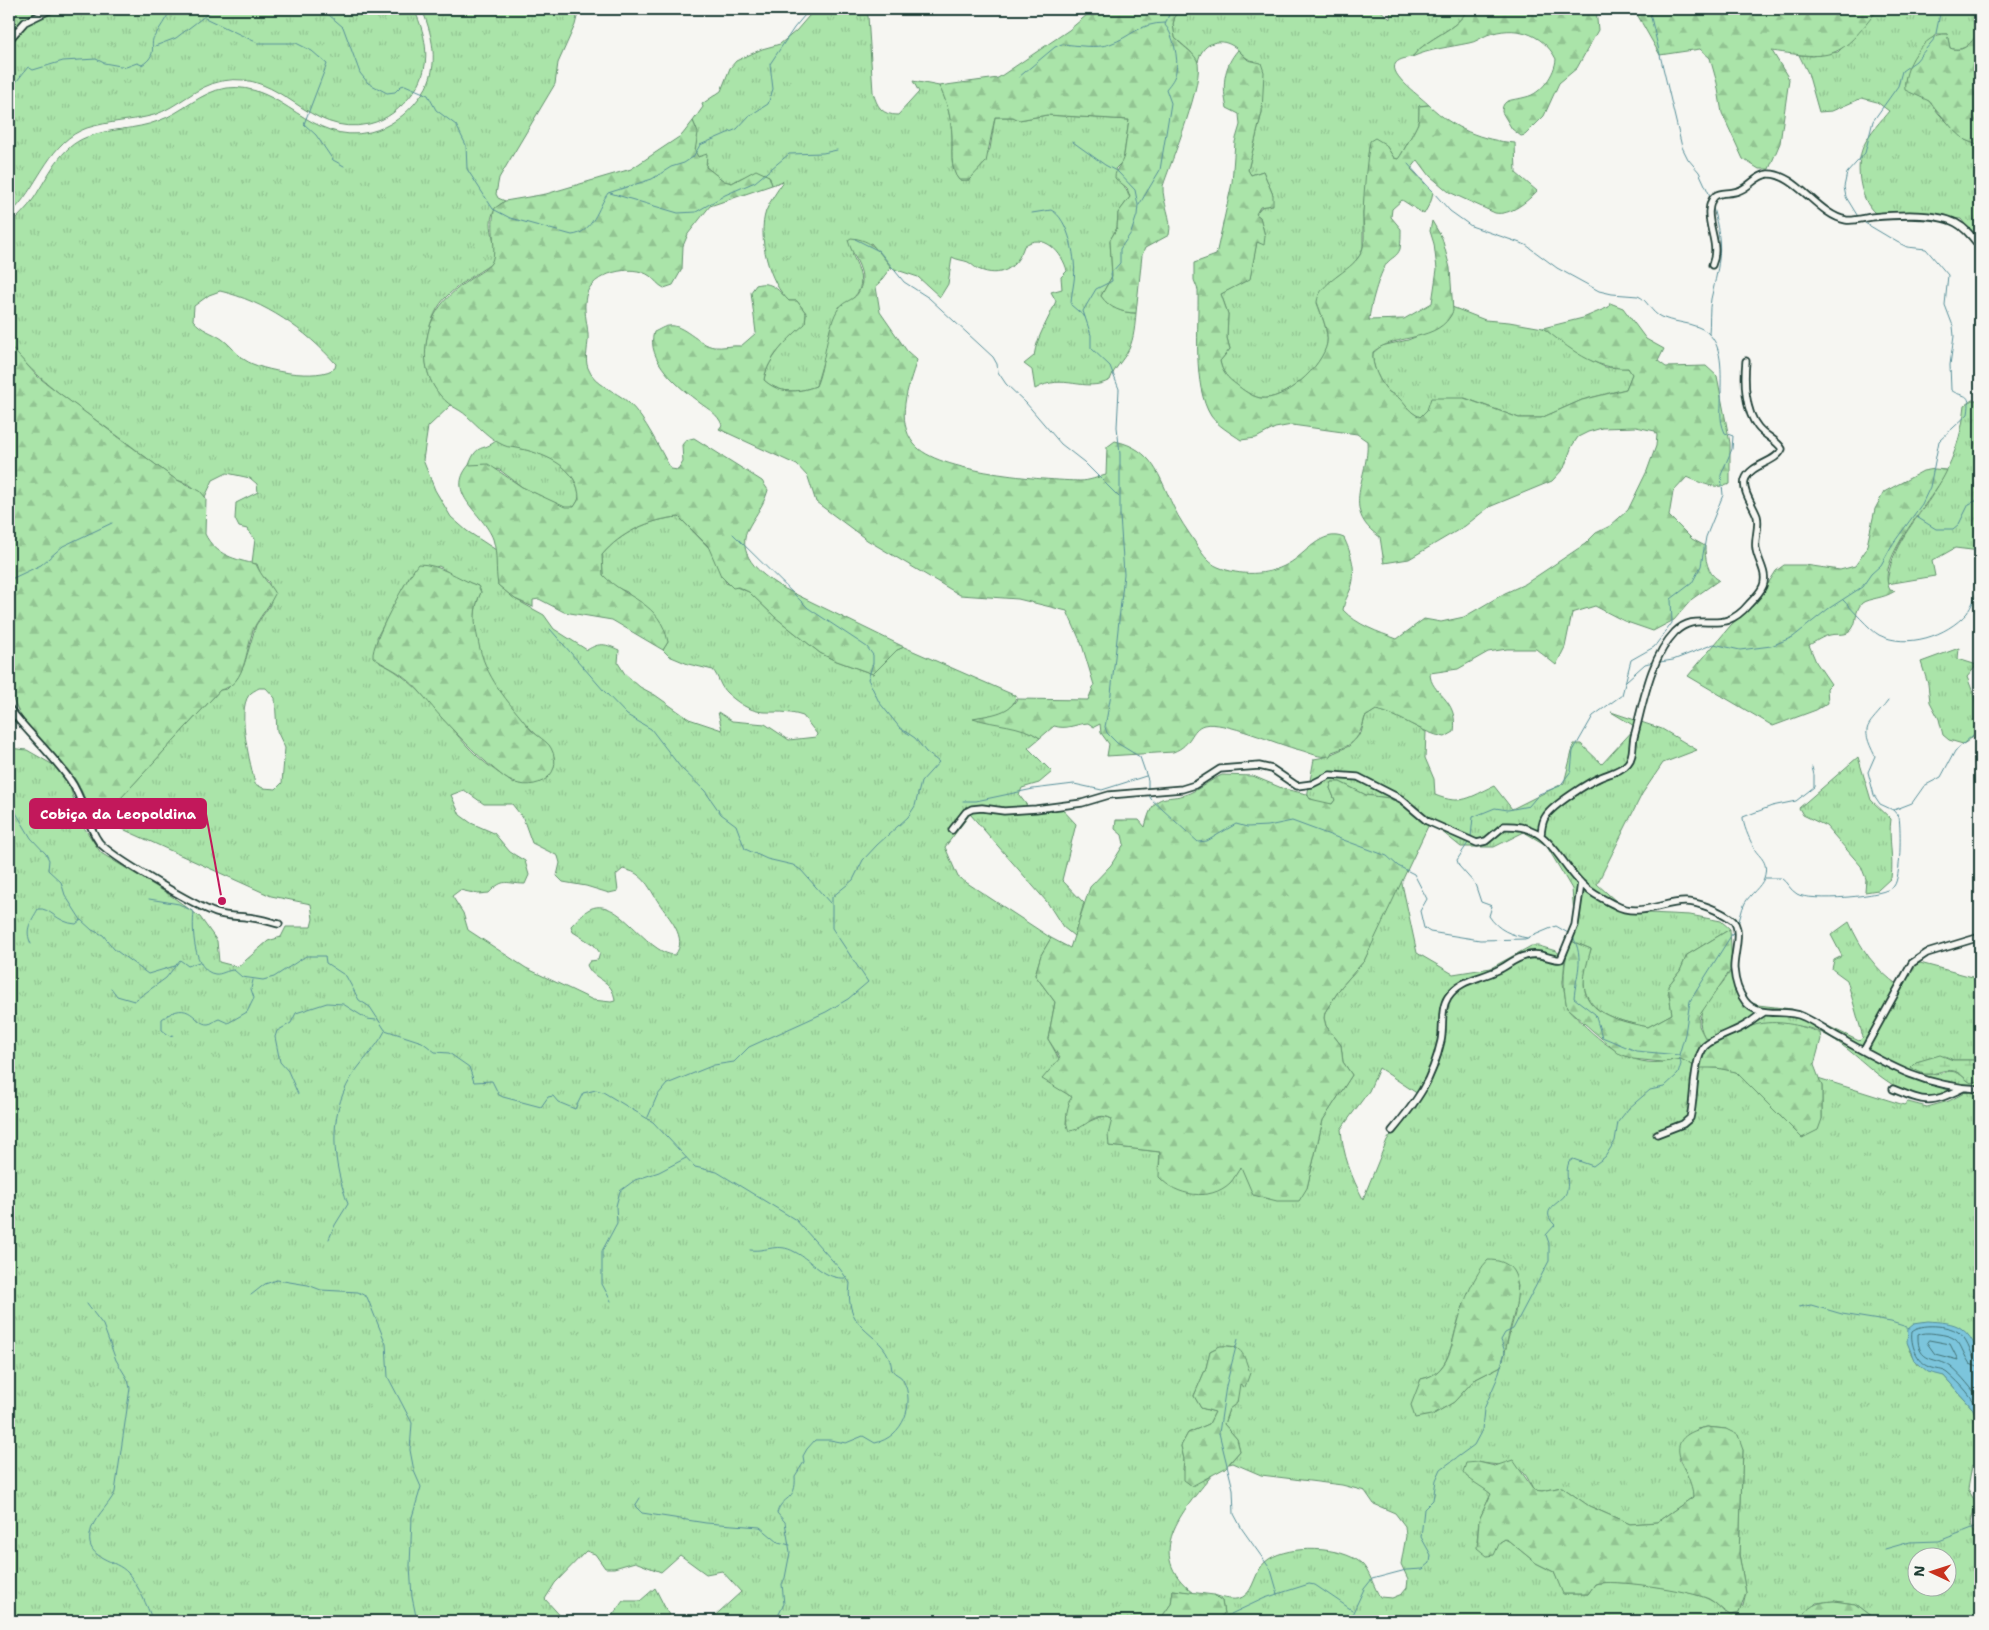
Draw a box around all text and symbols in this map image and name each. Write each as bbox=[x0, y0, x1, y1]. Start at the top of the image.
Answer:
callout: Cobiça da Leopoldina bbox=[30, 799, 206, 828]
text: Cobiça da Leopoldina bbox=[40, 805, 196, 823]
north arrow bbox=[1906, 1548, 1956, 1598]
text: N bbox=[1910, 1565, 1928, 1577]

